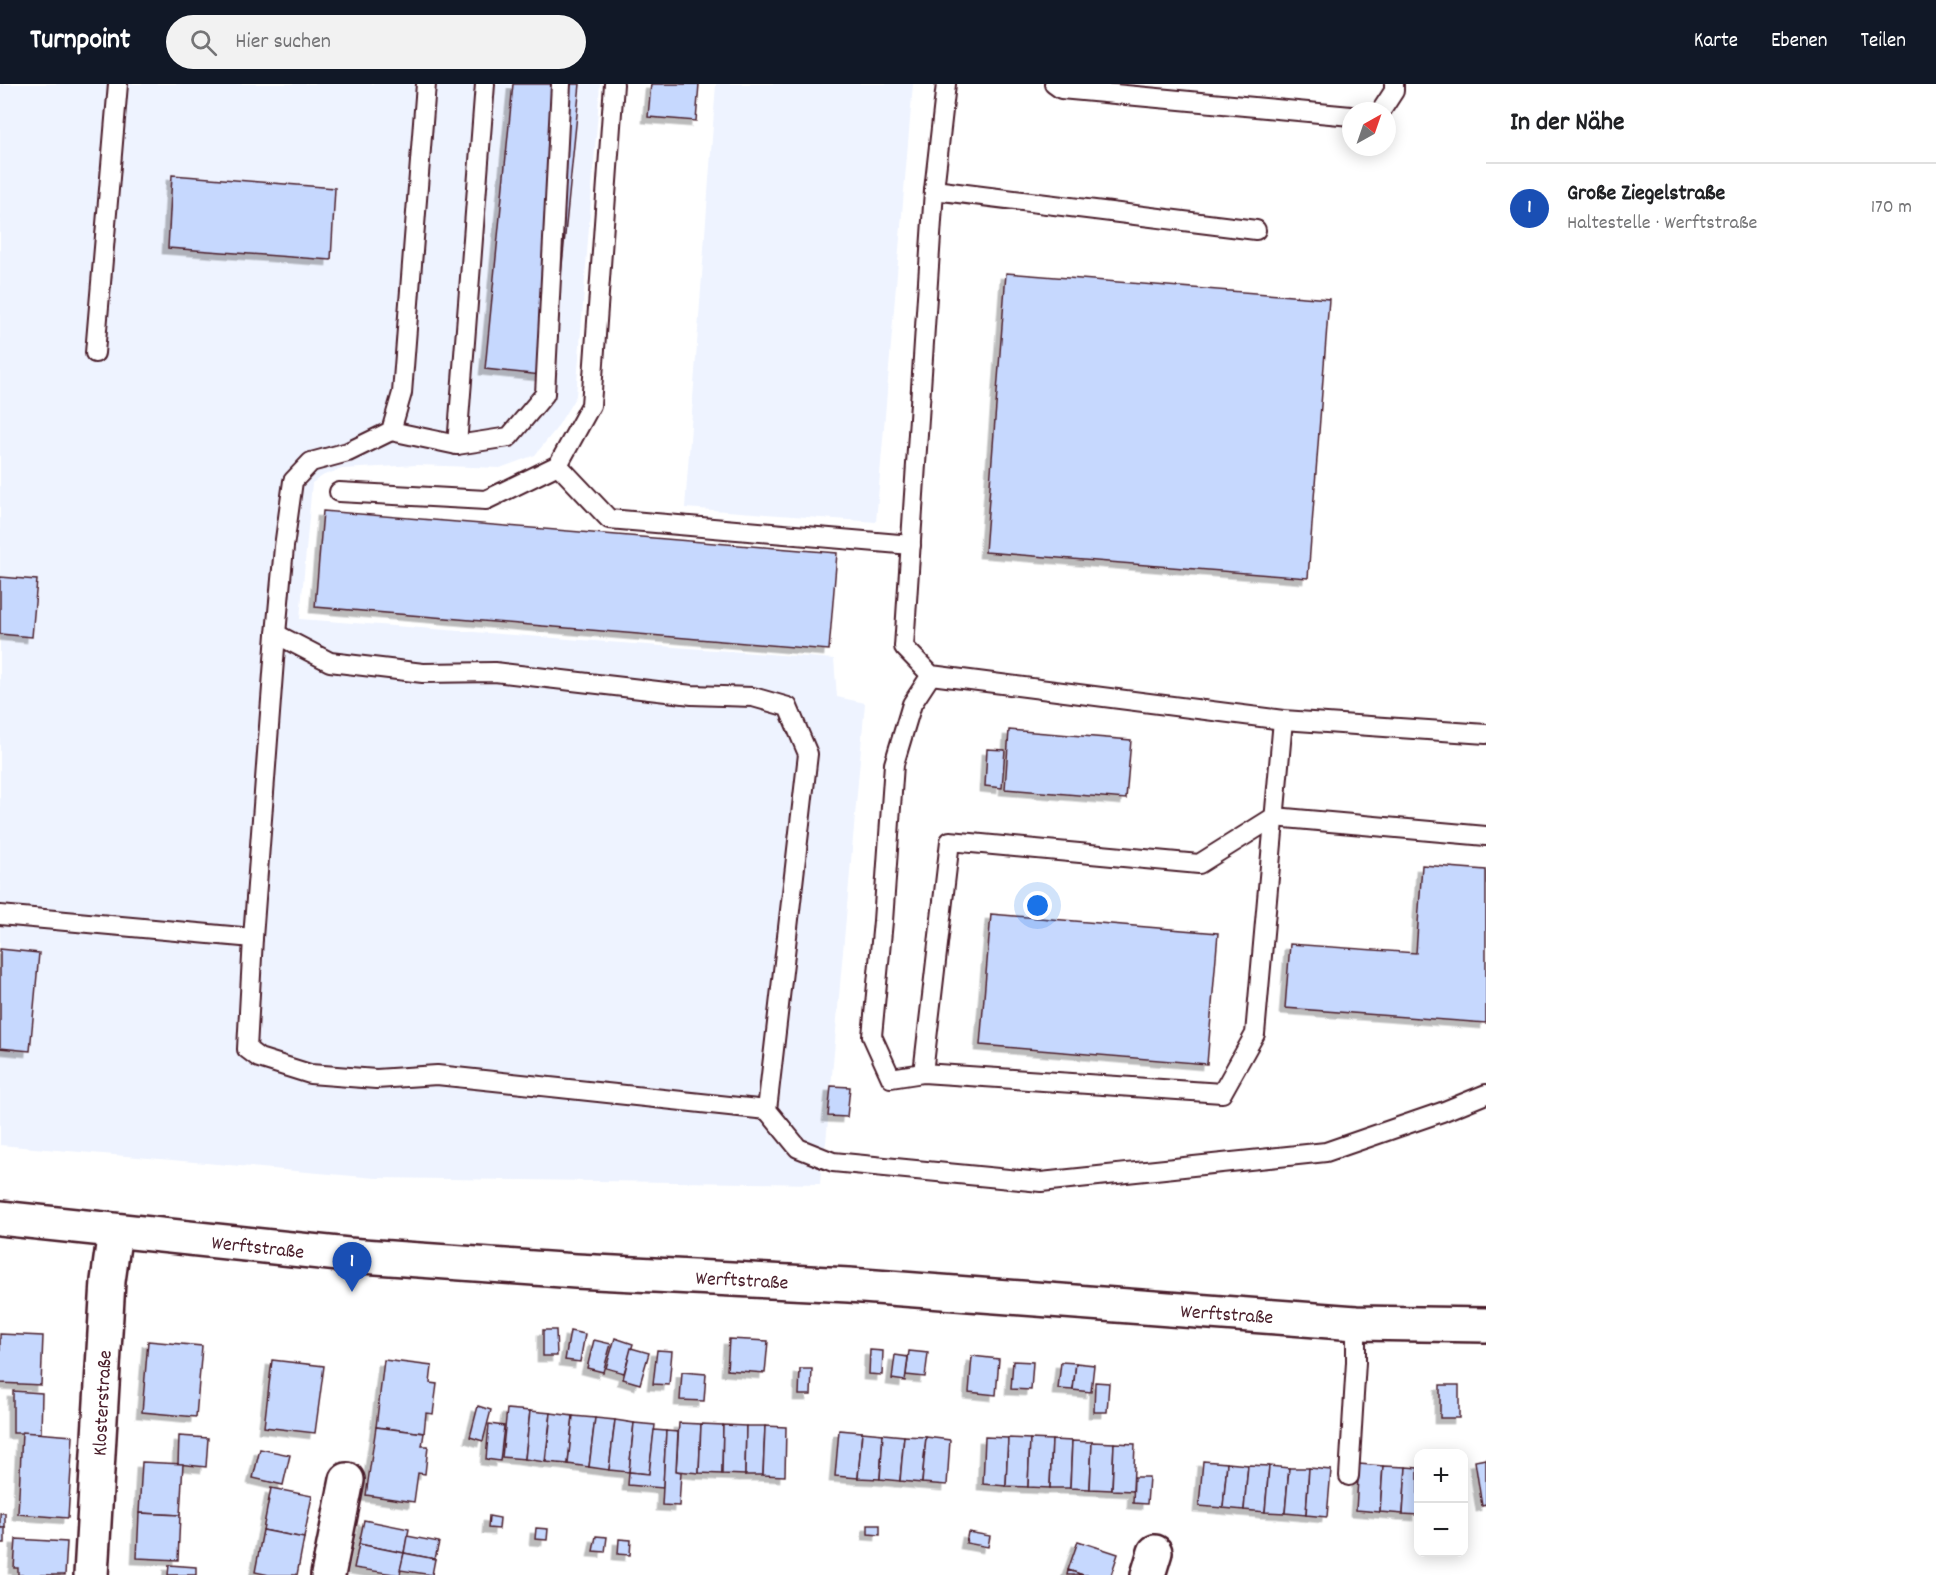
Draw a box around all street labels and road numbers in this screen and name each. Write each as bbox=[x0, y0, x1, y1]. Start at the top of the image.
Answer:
street label: Werftstraße bbox=[210, 1230, 306, 1268]
street label: Werftstraße bbox=[695, 1266, 789, 1298]
street label: Werftstraße bbox=[1179, 1299, 1274, 1333]
street label: Klosterstraße bbox=[87, 1349, 121, 1457]

